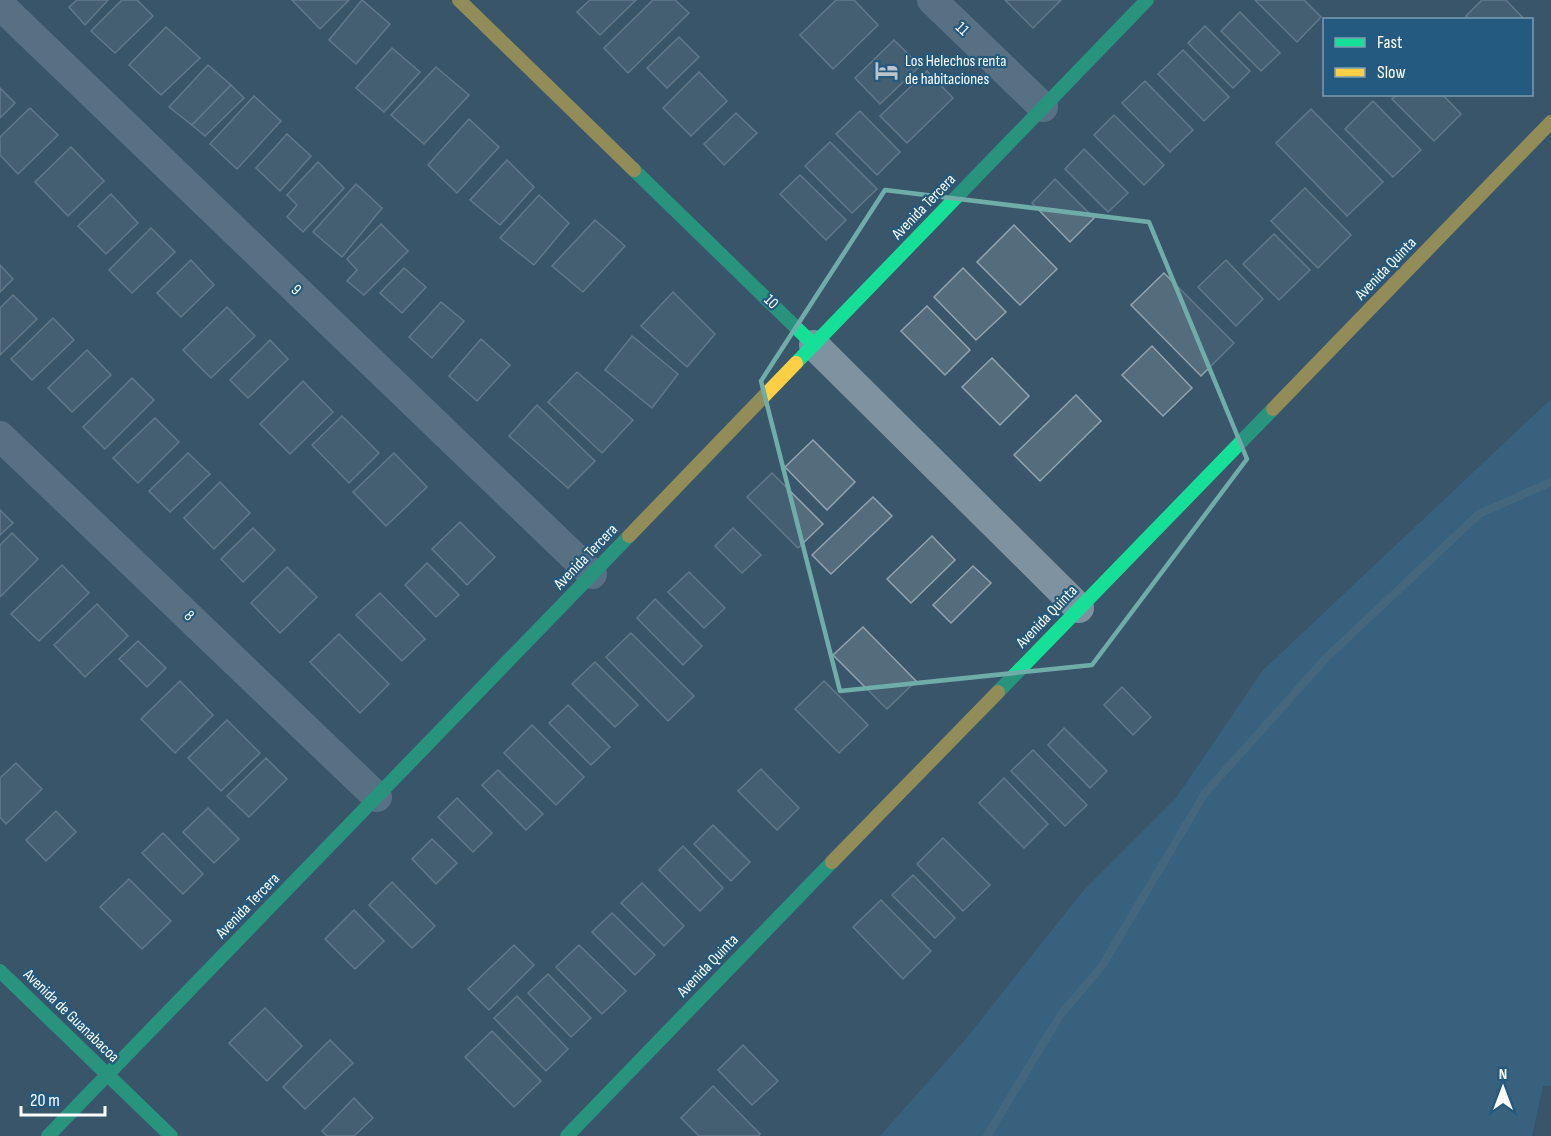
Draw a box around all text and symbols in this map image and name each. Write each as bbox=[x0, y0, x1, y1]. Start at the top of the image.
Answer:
street label: 11 bbox=[951, 18, 973, 40]
legend bbox=[1323, 18, 1533, 96]
text: Fast bbox=[1377, 32, 1403, 53]
place label: Los Helechos renta de habitaciones bbox=[905, 52, 1007, 89]
hotel icon: Los Helechos renta de habitaciones bbox=[874, 57, 900, 83]
text: Slow bbox=[1377, 62, 1406, 83]
street label: Avenida Tercera bbox=[887, 170, 960, 244]
street label: Avenida Quinta bbox=[1351, 234, 1421, 305]
street label: 9 bbox=[287, 281, 305, 299]
street label: 10 bbox=[760, 291, 782, 313]
street label: Avenida Tercera bbox=[549, 520, 622, 594]
street label: Avenida Quinta bbox=[1012, 582, 1082, 653]
street label: 8 bbox=[180, 607, 198, 625]
street label: Avenida Tercera bbox=[211, 869, 284, 943]
street label: Avenida Quinta bbox=[673, 931, 743, 1002]
street label: Avenida de Guanabacoa bbox=[18, 965, 123, 1067]
north arrow bbox=[1473, 1058, 1533, 1118]
text: N bbox=[1499, 1065, 1507, 1084]
scale bar bbox=[21, 1079, 105, 1117]
text: 20 m bbox=[30, 1090, 60, 1111]

